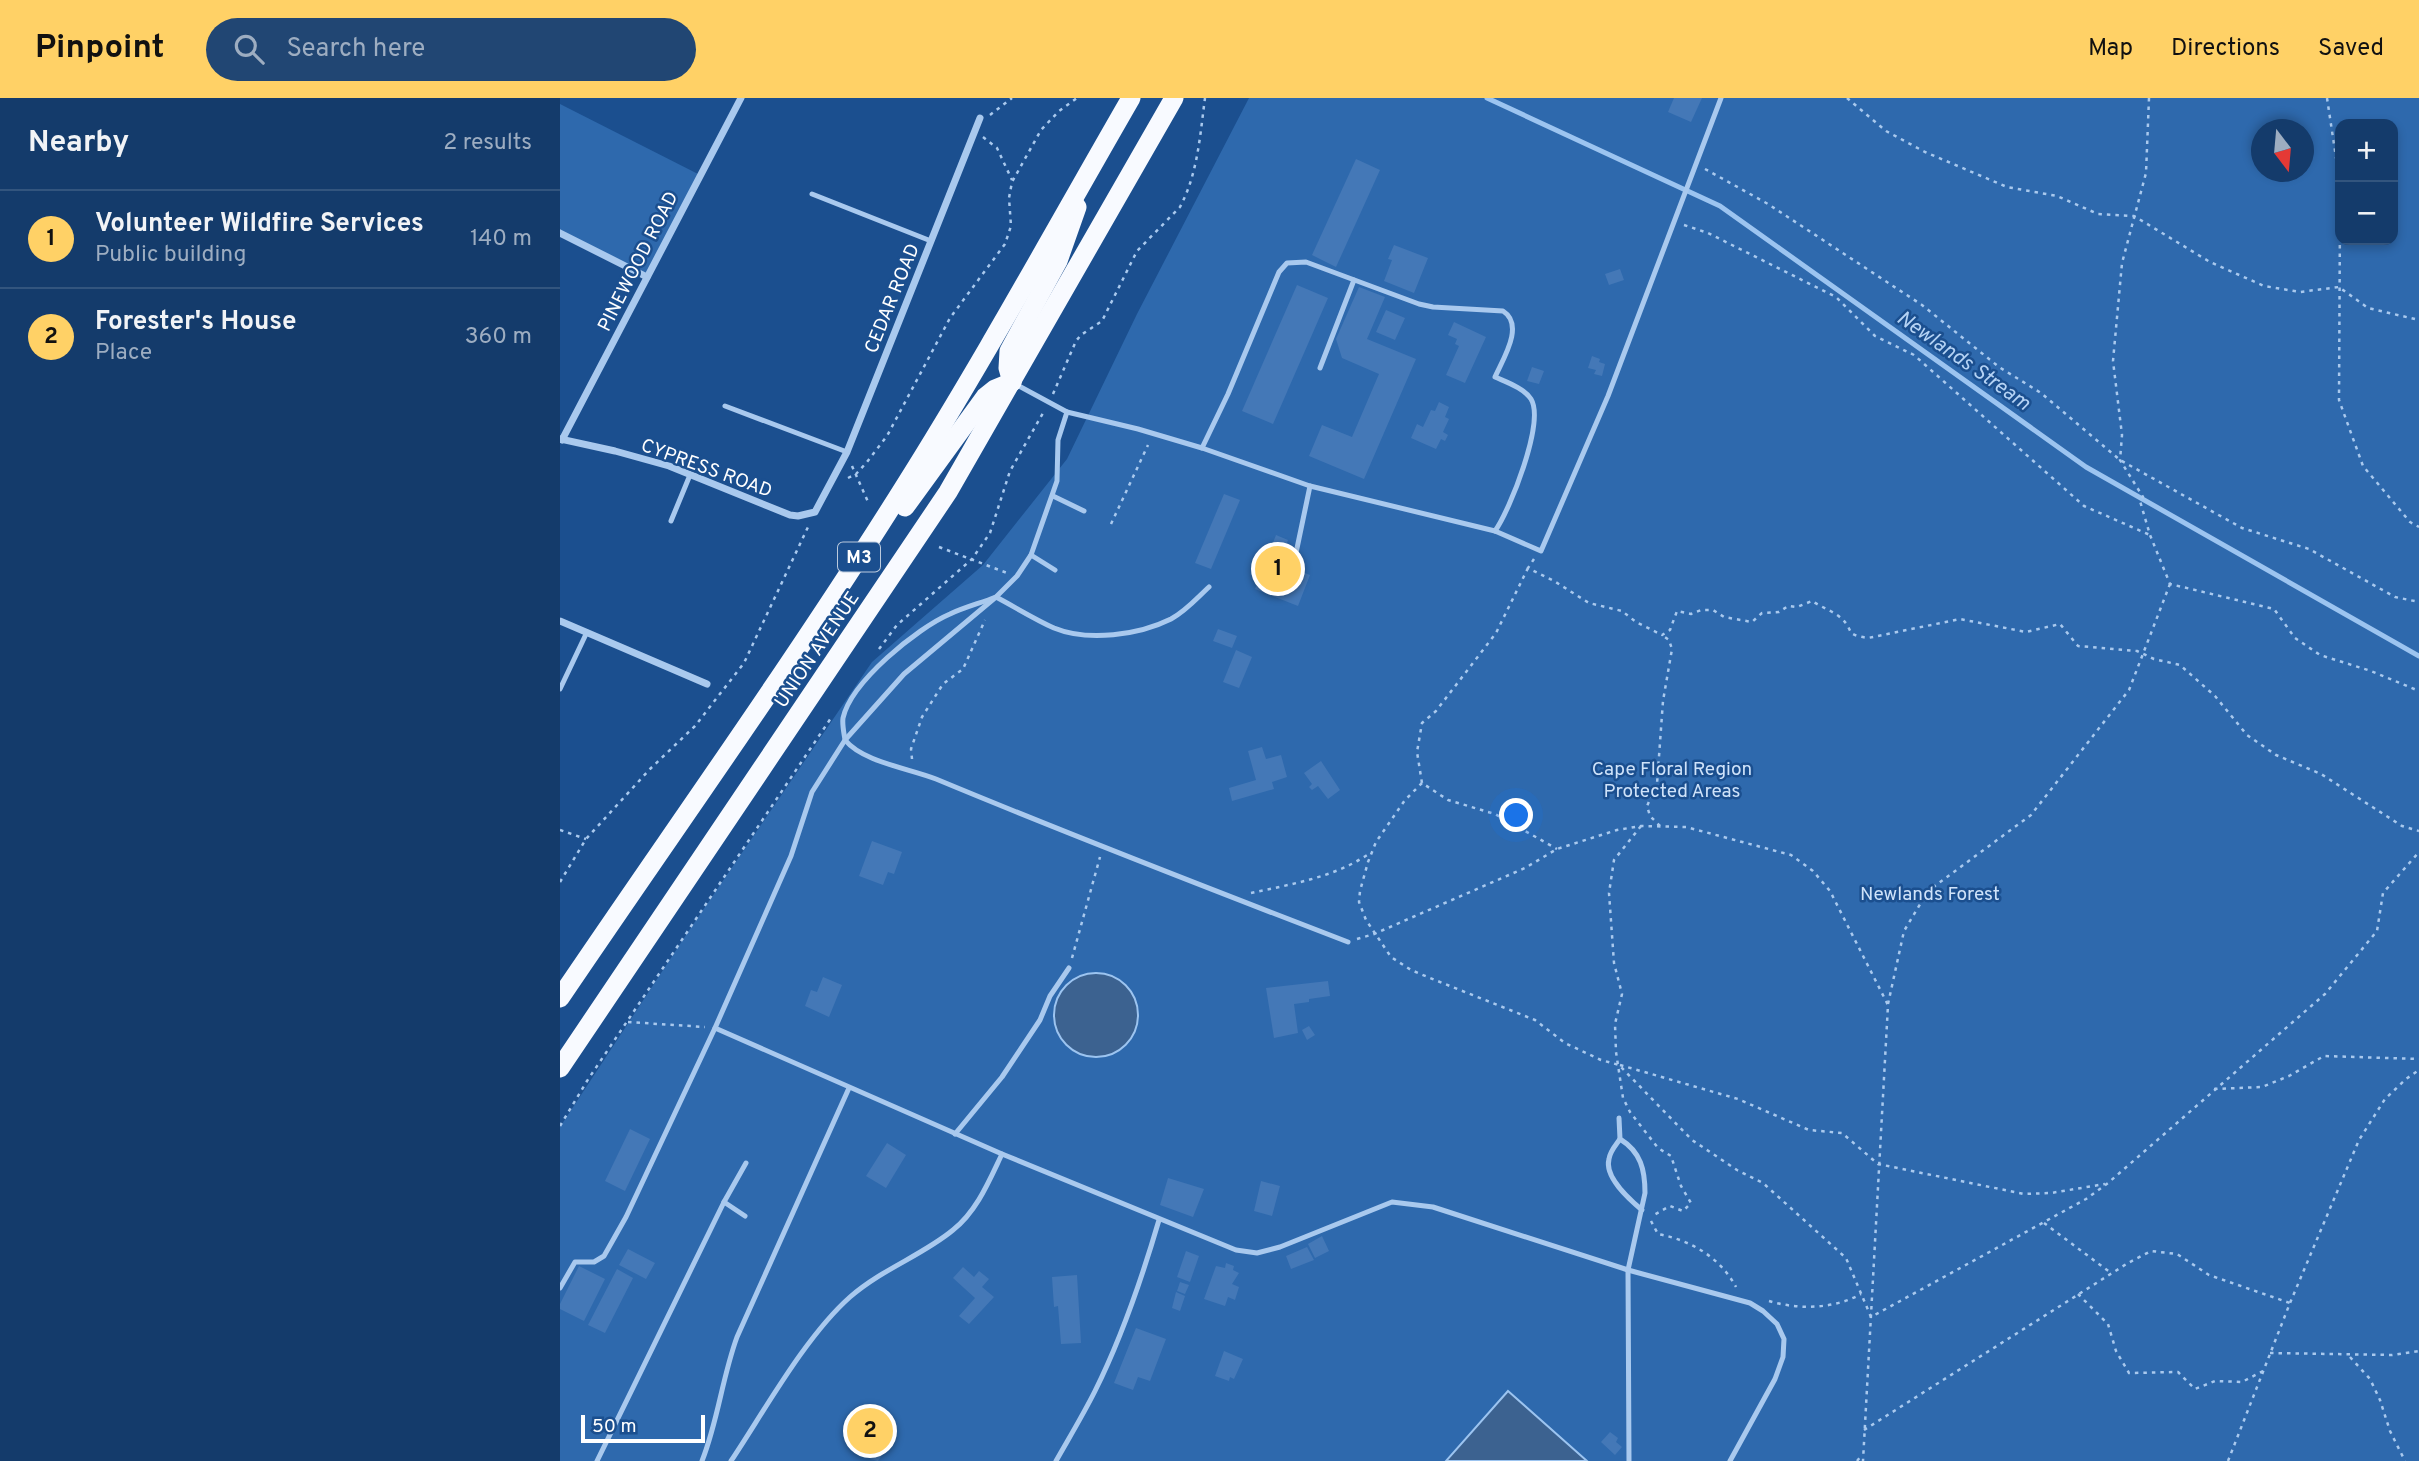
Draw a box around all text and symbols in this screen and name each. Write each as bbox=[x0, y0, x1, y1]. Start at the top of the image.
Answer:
search box bbox=[206, 18, 696, 81]
text: Pinpoint bbox=[35, 28, 164, 70]
icon: search bbox=[230, 30, 268, 68]
text: Search here bbox=[286, 33, 425, 66]
text: Map bbox=[2088, 34, 2133, 64]
text: Directions bbox=[2171, 34, 2280, 64]
text: Saved bbox=[2318, 34, 2384, 64]
north arrow bbox=[2251, 119, 2314, 182]
map controls bbox=[2335, 119, 2398, 245]
button: + bbox=[2335, 119, 2398, 182]
text: Nearby bbox=[28, 125, 129, 162]
text: 2 results bbox=[443, 129, 532, 158]
button: − bbox=[2335, 182, 2398, 245]
street label: PINEWOOD ROAD bbox=[593, 188, 684, 336]
text: Volunteer Wildfire Services bbox=[95, 208, 424, 241]
text: 1 bbox=[46, 225, 56, 254]
text: 140 m bbox=[470, 225, 532, 254]
street label: CEDAR ROAD bbox=[860, 240, 926, 357]
text: Public building bbox=[95, 241, 247, 270]
water label: Newlands Stream bbox=[1891, 305, 2036, 418]
text: Forester's House bbox=[95, 306, 296, 339]
text: 2 bbox=[44, 323, 58, 352]
text: 360 m bbox=[465, 323, 532, 352]
text: Place bbox=[95, 339, 152, 368]
street label: CYPRESS ROAD bbox=[637, 434, 775, 504]
road number: M3 bbox=[838, 542, 880, 572]
pin: 1 bbox=[1255, 543, 1301, 595]
street label: UNION AVENUE bbox=[770, 587, 865, 713]
park label: Cape Floral Region Protected Areas bbox=[1592, 758, 1752, 804]
your location bbox=[1499, 798, 1533, 832]
park label: Newlands Forest bbox=[1860, 883, 2000, 907]
pin: 2 bbox=[847, 1405, 893, 1457]
scale bar bbox=[581, 1412, 705, 1444]
text: 50 m bbox=[592, 1415, 637, 1439]

